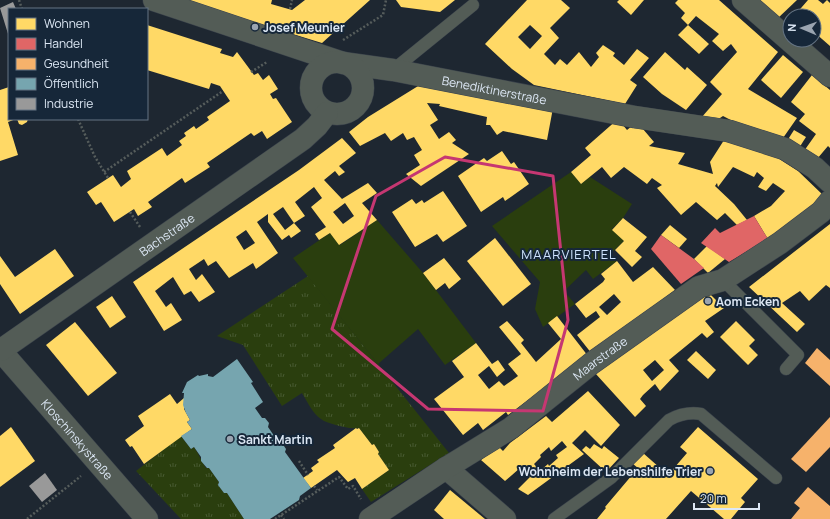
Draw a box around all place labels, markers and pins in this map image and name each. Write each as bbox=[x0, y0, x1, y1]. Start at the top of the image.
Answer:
place label: Josef Meunier bbox=[263, 19, 345, 36]
marker: Josef Meunier bbox=[250, 22, 260, 32]
place label: Aom Ecken bbox=[716, 293, 779, 310]
marker: Aom Ecken bbox=[703, 296, 713, 306]
place label: Sankt Martin bbox=[238, 431, 312, 448]
marker: Sankt Martin bbox=[225, 434, 235, 444]
place label: Wohnheim der Lebenshilfe Trier bbox=[518, 463, 702, 480]
marker: Wohnheim der Lebenshilfe Trier bbox=[705, 466, 715, 476]

